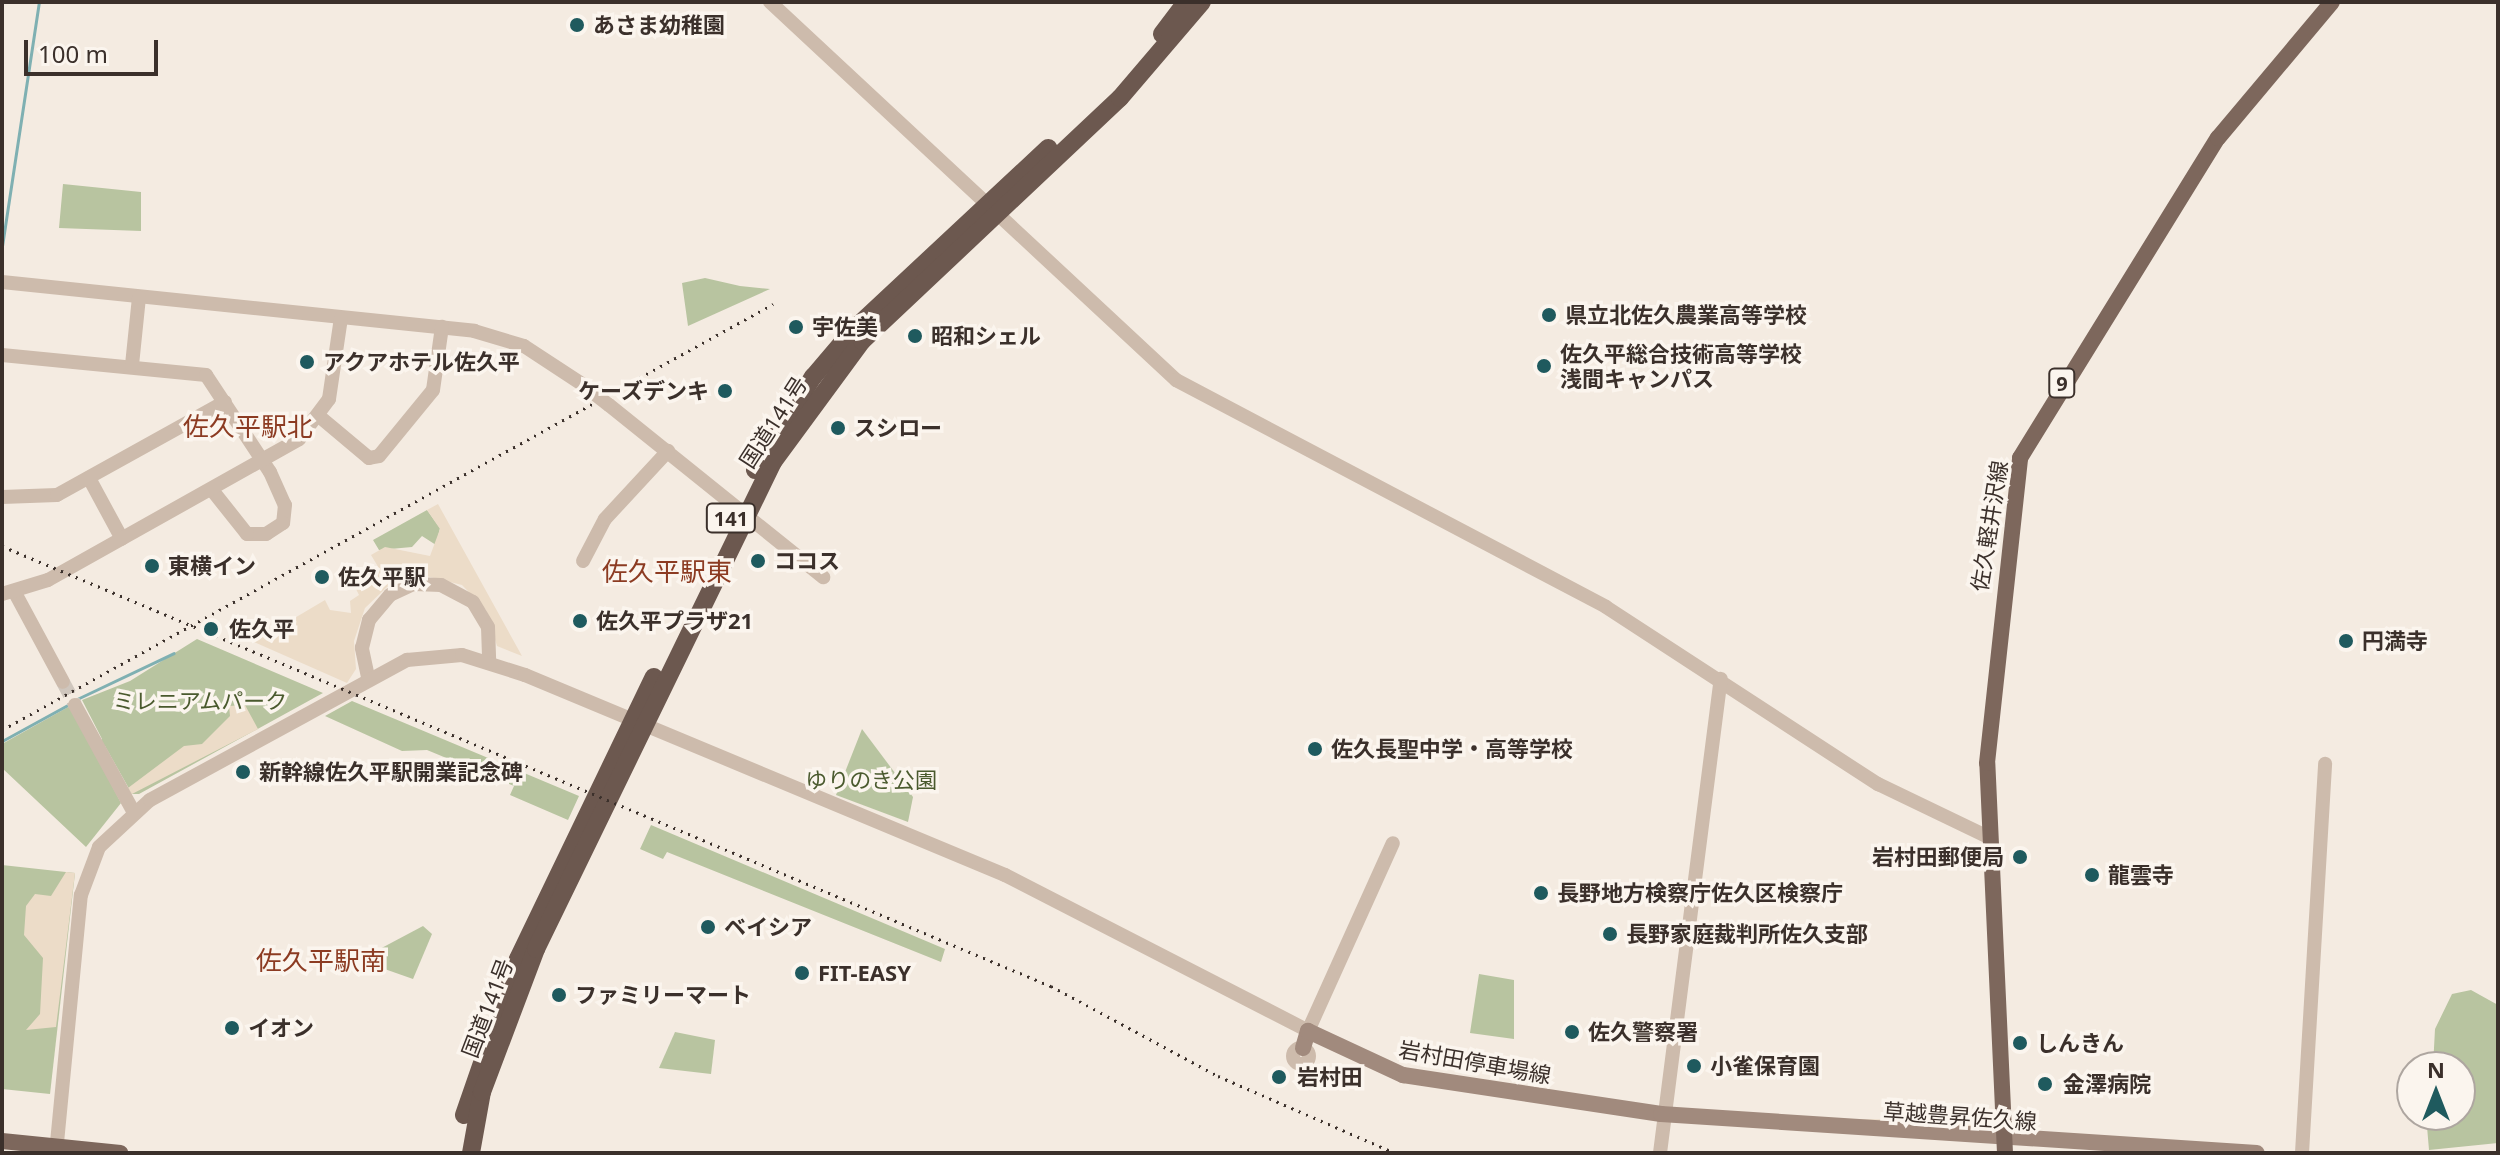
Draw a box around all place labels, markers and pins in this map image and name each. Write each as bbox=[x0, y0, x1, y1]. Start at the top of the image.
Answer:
place label: あさま幼稚園 bbox=[593, 12, 725, 38]
marker: あさま幼稚園 bbox=[568, 16, 586, 34]
place label: 県立北佐久農業高等学校 bbox=[1565, 302, 1807, 328]
marker: 県立北佐久農業高等学校 bbox=[1540, 306, 1558, 324]
place label: 宇佐美 bbox=[812, 314, 878, 340]
marker: 宇佐美 bbox=[787, 318, 805, 336]
place label: 昭和シェル bbox=[931, 323, 1041, 349]
marker: 昭和シェル bbox=[906, 327, 924, 345]
place label: 佐久平総合技術高等学校 浅間キャンパス bbox=[1560, 340, 1802, 392]
place label: アクアホテル佐久平 bbox=[323, 349, 521, 375]
marker: アクアホテル佐久平 bbox=[298, 353, 316, 371]
marker: 佐久平総合技術高等学校 浅間キャンパス bbox=[1535, 357, 1553, 375]
place label: ケーズデンキ bbox=[577, 378, 709, 404]
marker: ケーズデンキ bbox=[716, 382, 734, 400]
place label: スシロー bbox=[854, 415, 942, 441]
marker: スシロー bbox=[829, 419, 847, 437]
place label: ココス bbox=[774, 548, 840, 574]
marker: ココス bbox=[749, 552, 767, 570]
place label: 東横イン bbox=[168, 553, 256, 579]
marker: 東横イン bbox=[143, 557, 161, 575]
place label: 佐久平駅 bbox=[338, 564, 426, 590]
marker: 佐久平駅 bbox=[313, 568, 331, 586]
place label: 佐久平プラザ21 bbox=[596, 608, 753, 634]
marker: 佐久平プラザ21 bbox=[571, 612, 589, 630]
place label: 佐久平 bbox=[229, 616, 295, 642]
marker: 佐久平 bbox=[200, 618, 222, 640]
place label: 円満寺 bbox=[2362, 628, 2428, 654]
marker: 円満寺 bbox=[2337, 632, 2355, 650]
place label: 佐久長聖中学・高等学校 bbox=[1331, 736, 1573, 762]
marker: 佐久長聖中学・高等学校 bbox=[1306, 740, 1324, 758]
place label: 新幹線佐久平駅開業記念碑 bbox=[259, 759, 523, 785]
marker: 新幹線佐久平駅開業記念碑 bbox=[234, 763, 252, 781]
place label: 岩村田郵便局 bbox=[1872, 844, 2004, 870]
marker: 岩村田郵便局 bbox=[2011, 848, 2029, 866]
place label: 龍雲寺 bbox=[2108, 862, 2174, 888]
marker: 龍雲寺 bbox=[2083, 866, 2101, 884]
place label: 長野地方検察庁佐久区検察庁 bbox=[1557, 880, 1843, 906]
marker: 長野地方検察庁佐久区検察庁 bbox=[1532, 884, 1550, 902]
place label: ベイシア bbox=[724, 914, 812, 940]
marker: ベイシア bbox=[699, 918, 717, 936]
place label: 長野家庭裁判所佐久支部 bbox=[1626, 921, 1868, 947]
marker: 長野家庭裁判所佐久支部 bbox=[1601, 925, 1619, 943]
place label: FIT-EASY bbox=[818, 960, 911, 986]
marker: FIT-EASY bbox=[793, 964, 811, 982]
place label: ファミリーマート bbox=[575, 982, 751, 1008]
marker: ファミリーマート bbox=[550, 986, 568, 1004]
place label: イオン bbox=[248, 1015, 314, 1041]
marker: イオン bbox=[223, 1019, 241, 1037]
place label: 佐久警察署 bbox=[1588, 1019, 1698, 1045]
marker: 佐久警察署 bbox=[1563, 1023, 1581, 1041]
place label: しんきん bbox=[2036, 1030, 2124, 1056]
marker: しんきん bbox=[2011, 1034, 2029, 1052]
place label: 小雀保育園 bbox=[1710, 1053, 1820, 1079]
marker: 小雀保育園 bbox=[1685, 1057, 1703, 1075]
place label: 岩村田 bbox=[1297, 1064, 1363, 1090]
marker: 岩村田 bbox=[1268, 1066, 1290, 1088]
place label: 金澤病院 bbox=[2063, 1071, 2151, 1097]
marker: 金澤病院 bbox=[2034, 1073, 2056, 1095]

